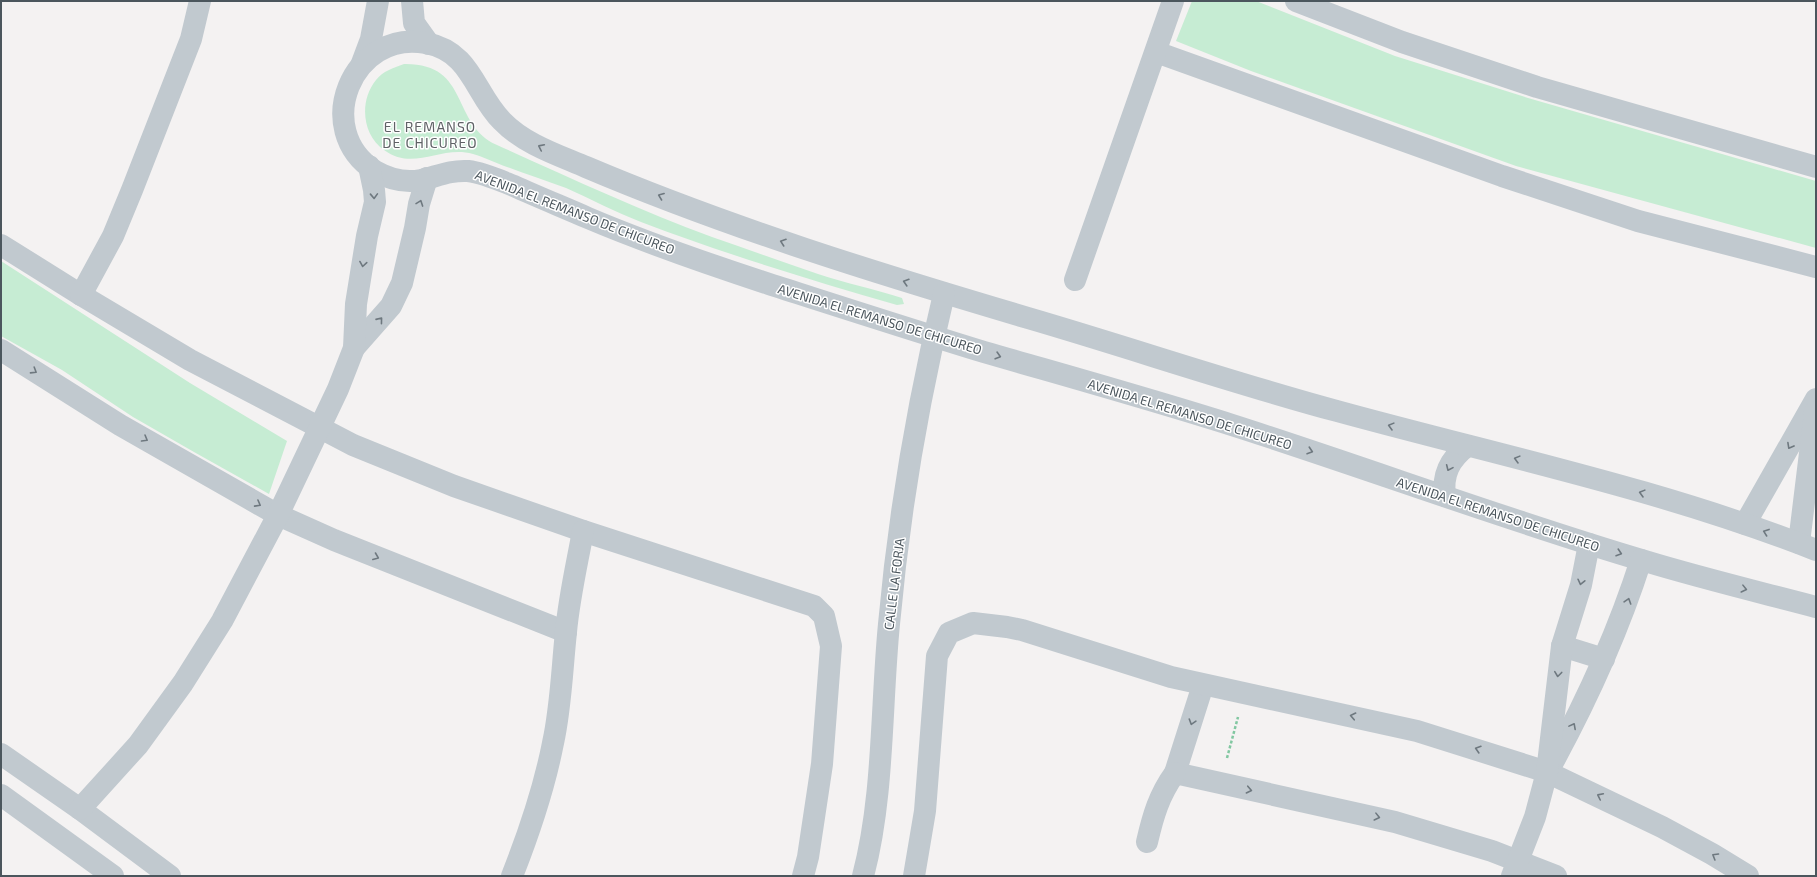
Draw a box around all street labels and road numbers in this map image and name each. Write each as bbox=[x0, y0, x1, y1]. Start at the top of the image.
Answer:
street label: AVENIDA EL REMANSO DE CHICUREO bbox=[473, 166, 677, 258]
street label: AVENIDA EL REMANSO DE CHICUREO bbox=[776, 280, 984, 358]
street label: AVENIDA EL REMANSO DE CHICUREO bbox=[1086, 375, 1294, 453]
street label: AVENIDA EL REMANSO DE CHICUREO bbox=[1395, 474, 1601, 554]
street label: CALLE LA FORJA bbox=[880, 537, 908, 631]

